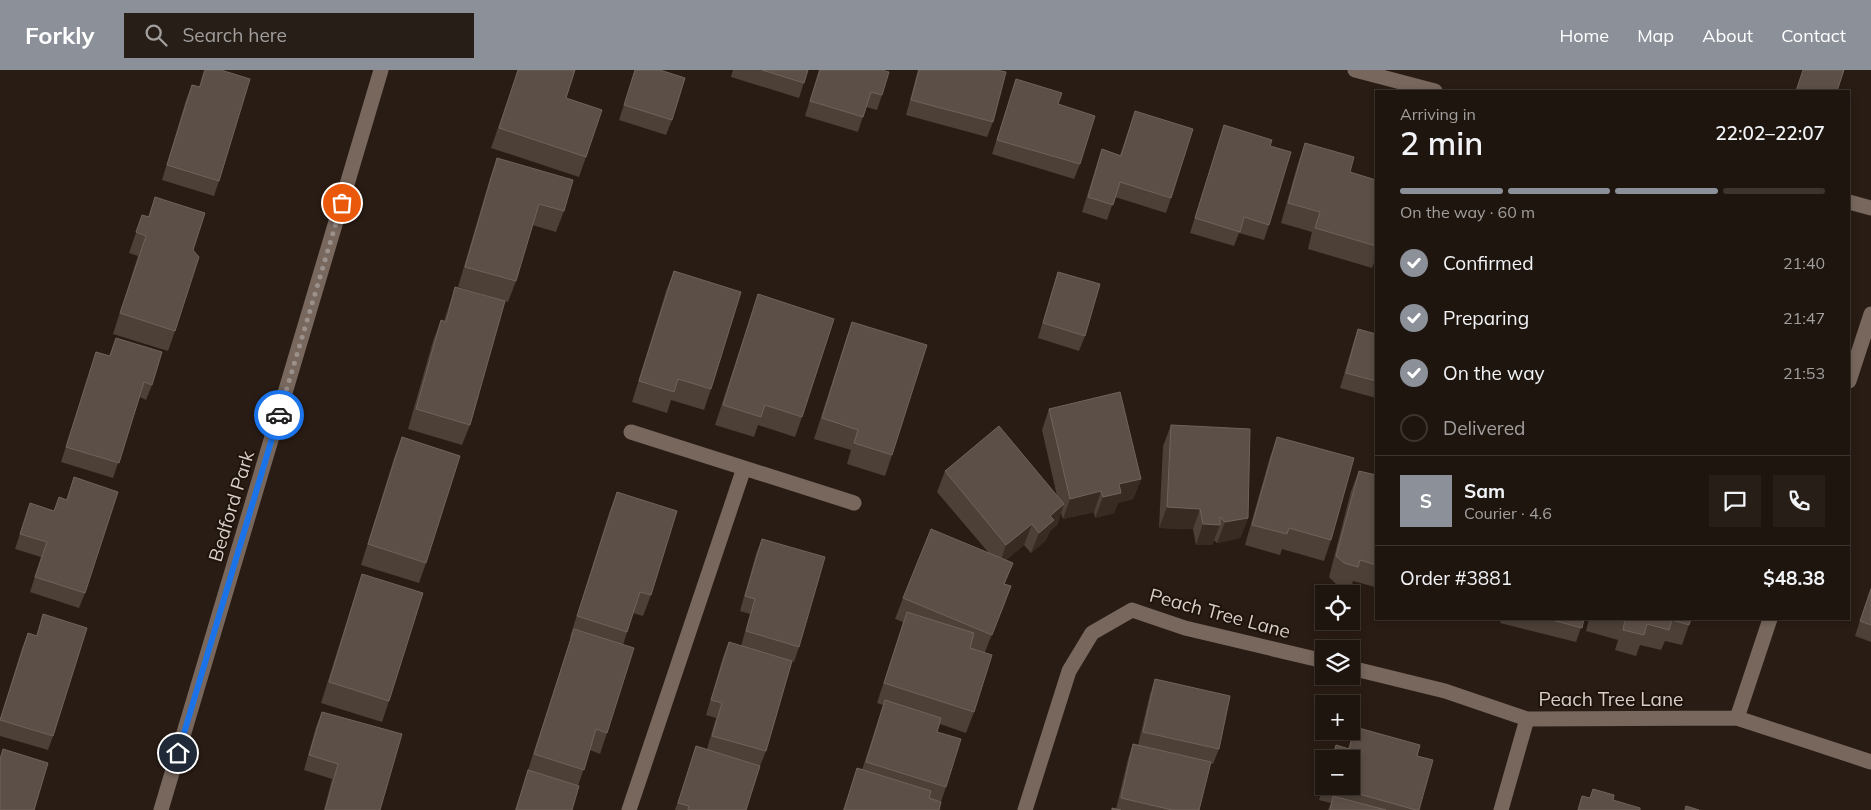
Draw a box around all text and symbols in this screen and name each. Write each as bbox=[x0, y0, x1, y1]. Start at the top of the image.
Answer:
search box bbox=[124, 13, 474, 58]
text: Forkly bbox=[25, 20, 94, 50]
icon: search bbox=[142, 21, 170, 49]
text: Search here bbox=[182, 23, 287, 47]
text: Home bbox=[1559, 24, 1609, 47]
text: Map bbox=[1637, 24, 1674, 47]
text: About bbox=[1702, 24, 1753, 47]
text: Contact bbox=[1781, 24, 1846, 47]
text: Arriving in bbox=[1400, 104, 1476, 124]
text: 22:02–22:07 bbox=[1715, 121, 1825, 145]
text: 2 min bbox=[1400, 123, 1483, 163]
pin bbox=[321, 182, 363, 224]
icon: bag bbox=[328, 189, 356, 217]
text: On the way · 60 m bbox=[1400, 202, 1535, 222]
icon: check bbox=[1400, 249, 1428, 277]
text: Confirmed bbox=[1443, 251, 1534, 275]
text: 21:40 bbox=[1783, 253, 1825, 273]
icon: check bbox=[1400, 304, 1428, 332]
text: Preparing bbox=[1443, 306, 1529, 330]
text: 21:47 bbox=[1783, 308, 1825, 328]
icon: check bbox=[1400, 359, 1428, 387]
text: On the way bbox=[1443, 361, 1545, 385]
text: 21:53 bbox=[1783, 363, 1825, 383]
courier bbox=[254, 390, 304, 440]
icon: car bbox=[265, 401, 293, 429]
text: Delivered bbox=[1443, 416, 1525, 440]
street label: Bedford Park bbox=[203, 447, 259, 564]
button: chat bbox=[1709, 475, 1761, 527]
button: phone bbox=[1773, 475, 1825, 527]
text: Sam bbox=[1464, 479, 1505, 503]
text: S bbox=[1420, 489, 1432, 513]
text: Courier · 4.6 bbox=[1464, 503, 1552, 523]
text: Order #3881 bbox=[1400, 566, 1512, 590]
text: $48.38 bbox=[1763, 566, 1825, 590]
street label: Peach Tree Lane bbox=[1147, 583, 1293, 643]
map controls bbox=[1315, 585, 1360, 795]
button: locate bbox=[1315, 585, 1360, 630]
button: layers bbox=[1315, 640, 1360, 685]
street label: Peach Tree Lane bbox=[1539, 687, 1683, 711]
button: + bbox=[1315, 695, 1360, 740]
pin bbox=[157, 732, 199, 774]
icon: home bbox=[164, 739, 192, 767]
button: − bbox=[1315, 750, 1360, 795]

